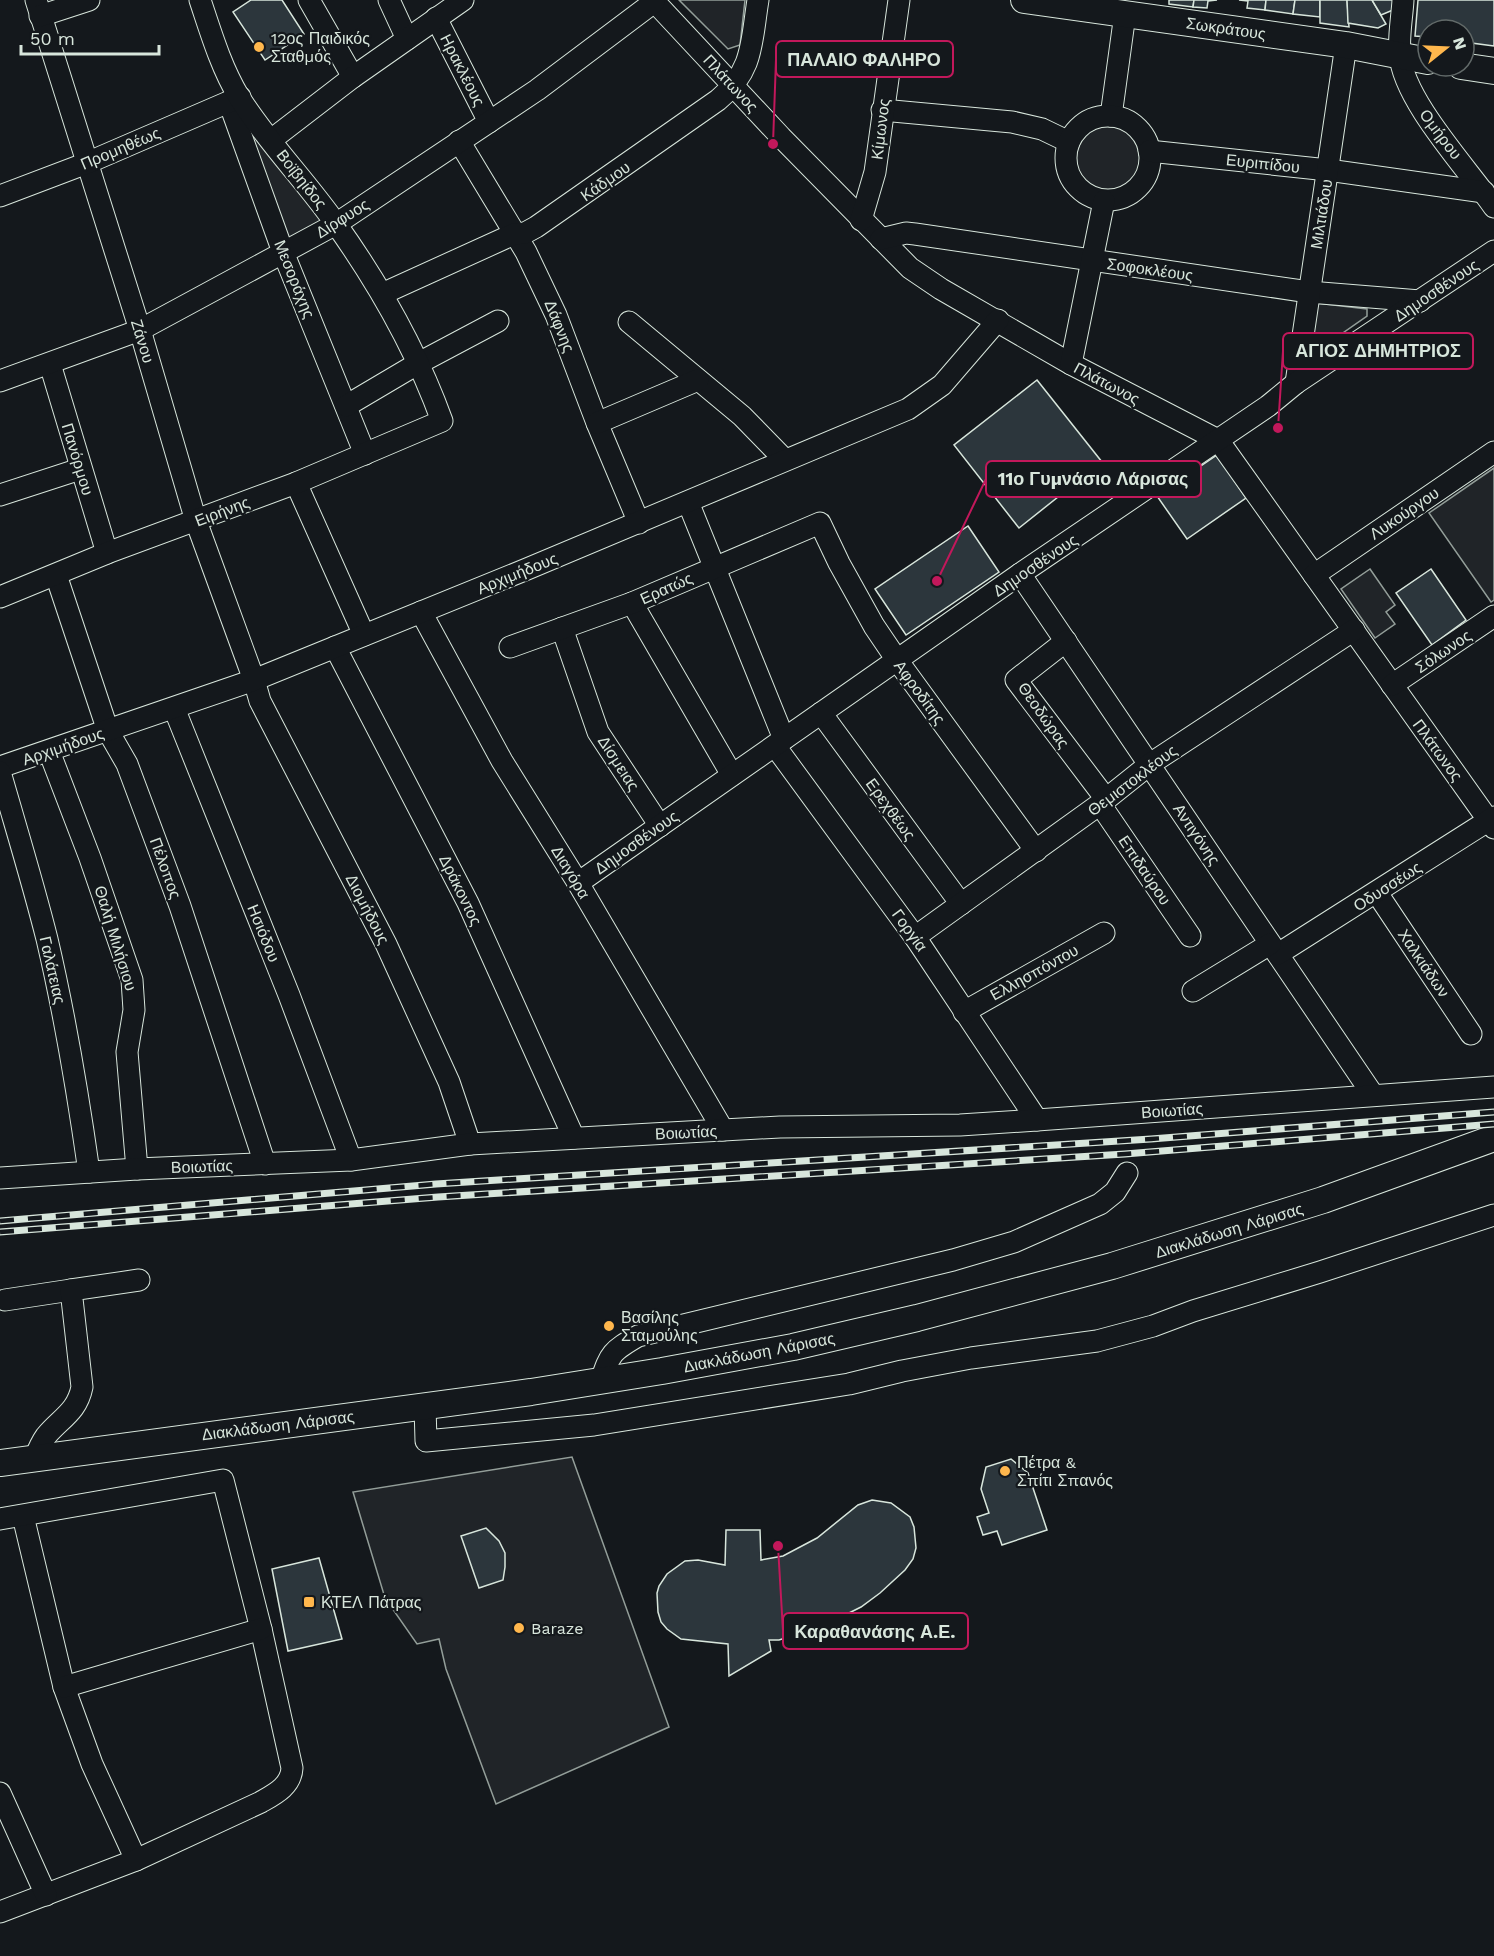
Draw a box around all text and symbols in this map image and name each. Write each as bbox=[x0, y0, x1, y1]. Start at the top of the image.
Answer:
street label: Σωκράτους bbox=[1185, 14, 1267, 44]
scale bar bbox=[21, 18, 159, 56]
north arrow bbox=[1416, 18, 1476, 78]
text: 50 m bbox=[30, 28, 75, 49]
place label: 12ος Παιδικός Σταθμός bbox=[271, 29, 370, 66]
street label: Ηρακλέους bbox=[436, 31, 489, 110]
text: N bbox=[1449, 35, 1471, 52]
marker: 12ος Παιδικός Σταθμός bbox=[252, 40, 266, 54]
callout: ΠΑΛΑΙΟ ΦΑΛΗΡΟ bbox=[776, 41, 953, 77]
text: ΠΑΛΑΙΟ ΦΑΛΗΡΟ bbox=[787, 49, 941, 70]
street label: Πλάτωνος bbox=[699, 51, 762, 116]
street label: Κίμωνος bbox=[867, 97, 894, 161]
street label: Ομήρου bbox=[1416, 105, 1466, 163]
street label: Προμηθέως bbox=[78, 123, 163, 174]
street label: Βοϊβηίδος bbox=[272, 146, 331, 213]
street label: Ευριπίδου bbox=[1225, 150, 1301, 177]
street label: Κάδμου bbox=[577, 158, 634, 205]
street label: Μιλτιάδου bbox=[1307, 178, 1336, 250]
street label: Δίρφυος bbox=[312, 195, 373, 242]
street label: Μεσοράχης bbox=[270, 237, 319, 321]
street label: Σοφοκλέους bbox=[1106, 254, 1194, 285]
street label: Δημοσθένους bbox=[1390, 255, 1482, 326]
street label: Δάφνης bbox=[540, 297, 579, 355]
street label: Ζάνου bbox=[127, 317, 158, 365]
callout: ΑΓΙΟΣ ΔΗΜΗΤΡΙΟΣ bbox=[1283, 333, 1473, 369]
text: ΑΓΙΟΣ ΔΗΜΗΤΡΙΟΣ bbox=[1295, 340, 1461, 361]
street label: Πλάτωνος bbox=[1071, 358, 1143, 409]
street label: Πανόρμου bbox=[58, 421, 97, 498]
callout: 11ο Γυμνάσιο Λάρισας bbox=[986, 461, 1201, 497]
text: 11ο Γυμνάσιο Λάρισας bbox=[998, 468, 1188, 489]
street label: Λυκούργου bbox=[1366, 483, 1443, 544]
street label: Ειρήνης bbox=[192, 492, 252, 531]
street label: Δημοσθένους bbox=[989, 530, 1081, 601]
street label: Αρχιμήδους bbox=[474, 549, 560, 598]
street label: Ερατώς bbox=[637, 568, 696, 608]
street label: Σόλωνος bbox=[1412, 626, 1475, 677]
street label: Αφροδίτης bbox=[890, 657, 949, 728]
street label: Θεοδώρας bbox=[1014, 679, 1073, 752]
street label: Πλάτωνος bbox=[1409, 716, 1467, 785]
street label: Αρχιμήδους bbox=[20, 724, 107, 769]
street label: Δίσμειας bbox=[594, 732, 644, 795]
street label: Θεμιστοκλέους bbox=[1084, 741, 1181, 820]
street label: Ερεχθέως bbox=[862, 775, 919, 844]
street label: Αντιγόνης bbox=[1169, 800, 1224, 869]
street label: Δημοσθένους bbox=[591, 806, 682, 878]
street label: Επιδαύρου bbox=[1114, 832, 1175, 909]
street label: Πέλοπος bbox=[146, 835, 185, 902]
street label: Διαγόρα bbox=[547, 842, 594, 902]
street label: Δράκοντος bbox=[435, 852, 486, 929]
street label: Οδυσσέως bbox=[1350, 857, 1425, 915]
street label: Διομήδους bbox=[342, 871, 393, 948]
street label: Θαλή Μιλήσιου bbox=[91, 883, 141, 993]
street label: Ησιόδου bbox=[243, 902, 284, 965]
street label: Γοργία bbox=[888, 905, 931, 955]
street label: Χαλκιάδων bbox=[1394, 926, 1453, 1001]
street label: Γαλάτειας bbox=[35, 934, 70, 1006]
street label: Ελλησπόντου bbox=[987, 940, 1082, 1004]
street label: Βοιωτίας bbox=[1140, 1099, 1204, 1122]
street label: Βοιωτίας bbox=[654, 1121, 718, 1144]
street label: Βοιωτίας bbox=[171, 1156, 234, 1177]
street label: Διακλάδωση Λάρισας bbox=[1153, 1199, 1306, 1262]
place label: Βασίλης Σταμούλης bbox=[621, 1308, 698, 1345]
marker: Βασίλης Σταμούλης bbox=[602, 1319, 616, 1333]
street label: Διακλάδωση Λάρισας bbox=[682, 1328, 837, 1376]
street label: Διακλάδωση Λάρισας bbox=[201, 1407, 356, 1444]
place label: Πέτρα & Σπίτι Σπανός bbox=[1017, 1453, 1113, 1490]
marker: Πέτρα & Σπίτι Σπανός bbox=[998, 1464, 1012, 1478]
place label: ΚΤΕΛ Πάτρας bbox=[321, 1593, 422, 1612]
marker: ΚΤΕΛ Πάτρας bbox=[302, 1595, 316, 1609]
callout: Καραθανάσης Α.Ε. bbox=[783, 1613, 968, 1649]
place label: Baraze bbox=[531, 1619, 584, 1638]
marker: Baraze bbox=[512, 1621, 526, 1635]
text: Καραθανάσης Α.Ε. bbox=[795, 1621, 956, 1642]

